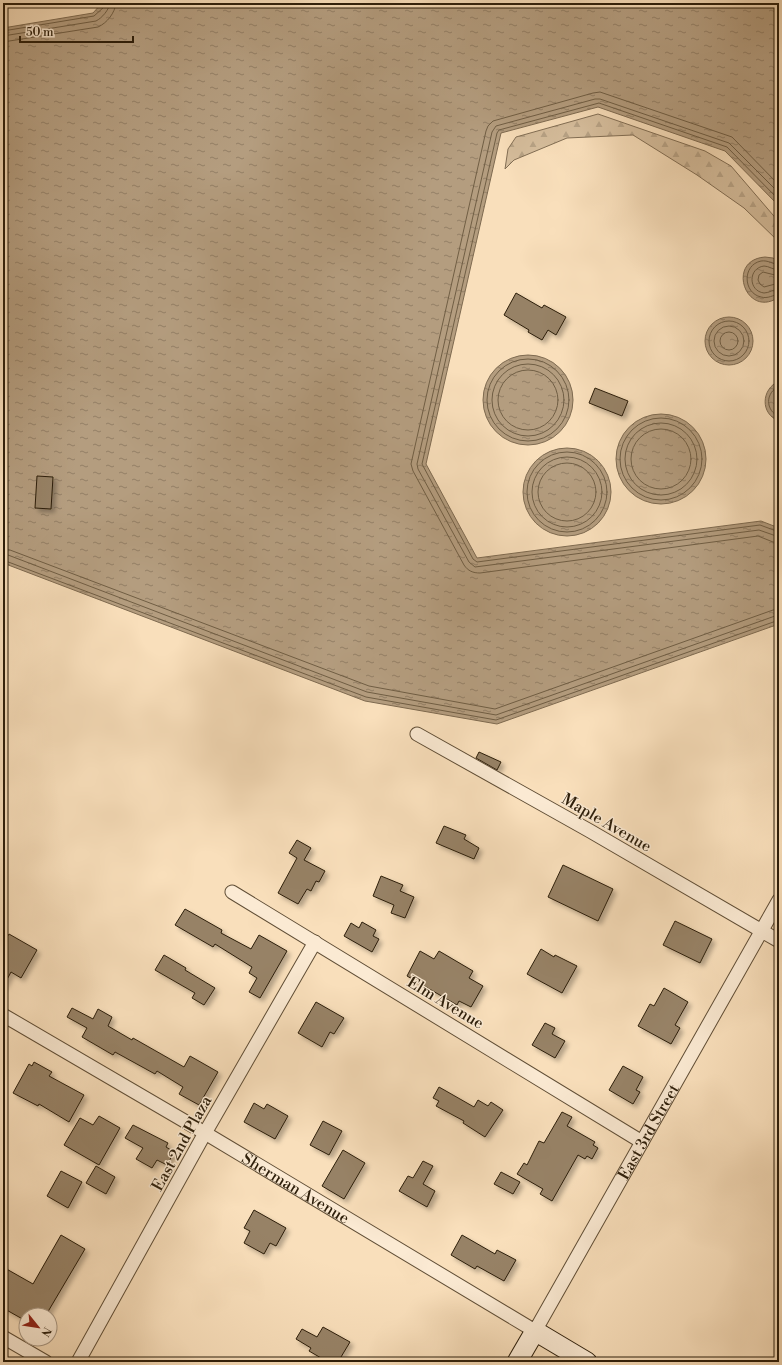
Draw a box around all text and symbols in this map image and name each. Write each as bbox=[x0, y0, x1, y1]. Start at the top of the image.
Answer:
scale bar bbox=[20, 18, 133, 44]
text: 50 m bbox=[26, 25, 54, 40]
street label: Maple Avenue bbox=[558, 789, 655, 857]
street label: Elm Avenue bbox=[404, 972, 487, 1034]
street label: East 3rd Street bbox=[614, 1080, 684, 1183]
street label: East 2nd Plaza bbox=[147, 1092, 217, 1195]
street label: Sherman Avenue bbox=[238, 1149, 353, 1228]
north arrow bbox=[18, 1307, 58, 1347]
text: N bbox=[37, 1324, 54, 1339]

